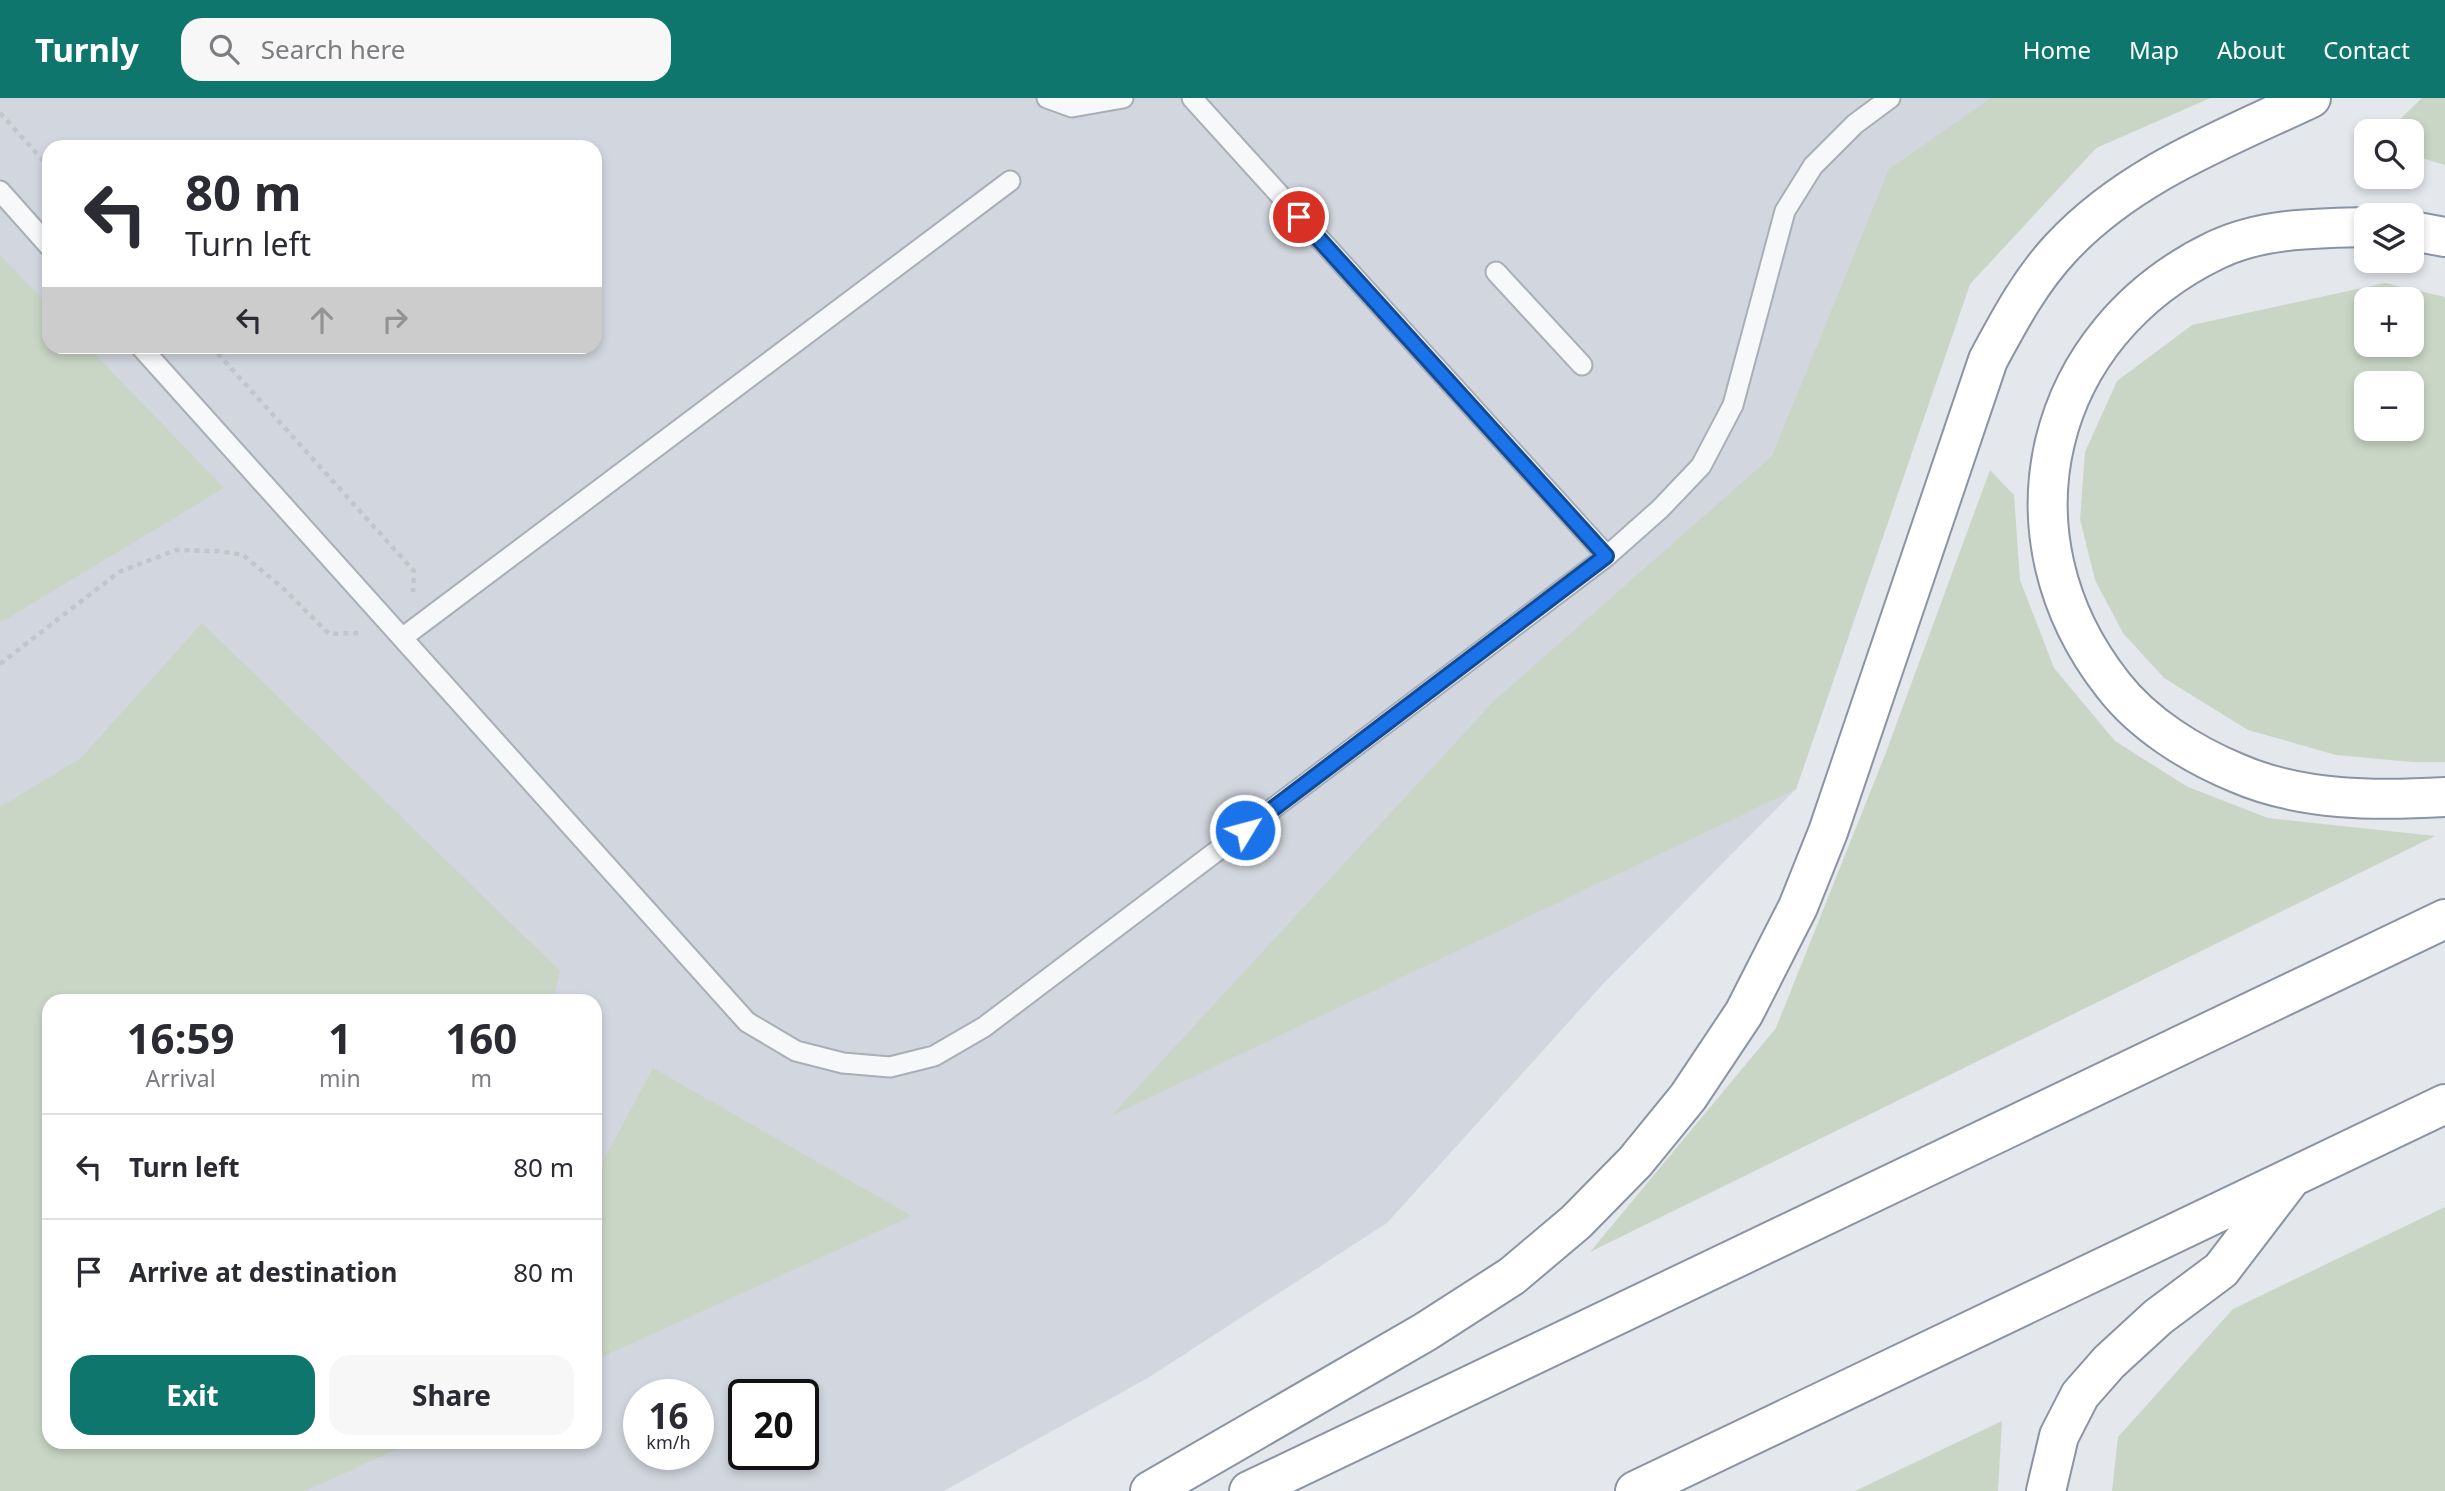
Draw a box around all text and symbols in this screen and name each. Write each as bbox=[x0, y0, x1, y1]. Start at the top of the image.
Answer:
search box bbox=[181, 18, 671, 81]
text: Turnly bbox=[35, 27, 139, 72]
icon: search bbox=[205, 30, 243, 68]
text: Search here bbox=[261, 31, 405, 67]
text: Home bbox=[2023, 33, 2091, 66]
text: Map bbox=[2129, 33, 2179, 66]
text: About bbox=[2217, 33, 2285, 66]
text: Contact bbox=[2323, 33, 2410, 66]
map controls bbox=[2354, 119, 2424, 441]
button: search bbox=[2354, 119, 2424, 189]
text: 80 m bbox=[185, 159, 302, 225]
icon: left bbox=[70, 168, 161, 259]
pin bbox=[1269, 187, 1329, 247]
icon: arrive bbox=[1280, 198, 1318, 236]
button: layers bbox=[2354, 203, 2424, 273]
text: Turn left bbox=[185, 222, 311, 265]
button: + bbox=[2354, 287, 2424, 357]
icon: left bbox=[230, 301, 268, 339]
icon: ahead bbox=[303, 301, 341, 339]
icon: right bbox=[376, 301, 414, 339]
button: − bbox=[2354, 371, 2424, 441]
position arrow bbox=[1208, 793, 1282, 867]
text: 16:59 bbox=[127, 1009, 234, 1066]
text: 1 bbox=[328, 1009, 352, 1066]
text: 160 bbox=[445, 1009, 517, 1066]
text: Arrival bbox=[145, 1062, 216, 1094]
text: min bbox=[319, 1062, 361, 1094]
text: m bbox=[471, 1062, 492, 1094]
icon: left bbox=[70, 1148, 108, 1186]
text: Turn left bbox=[129, 1149, 240, 1185]
text: 80 m bbox=[513, 1149, 574, 1185]
icon: arrive bbox=[70, 1253, 108, 1291]
text: Arrive at destination bbox=[129, 1254, 398, 1290]
text: 80 m bbox=[513, 1254, 574, 1290]
button: Exit bbox=[70, 1355, 315, 1435]
button: Share bbox=[329, 1355, 574, 1435]
speed limit sign: 20 bbox=[728, 1379, 819, 1470]
text: 16 bbox=[648, 1392, 689, 1439]
text: km/h bbox=[646, 1430, 691, 1454]

